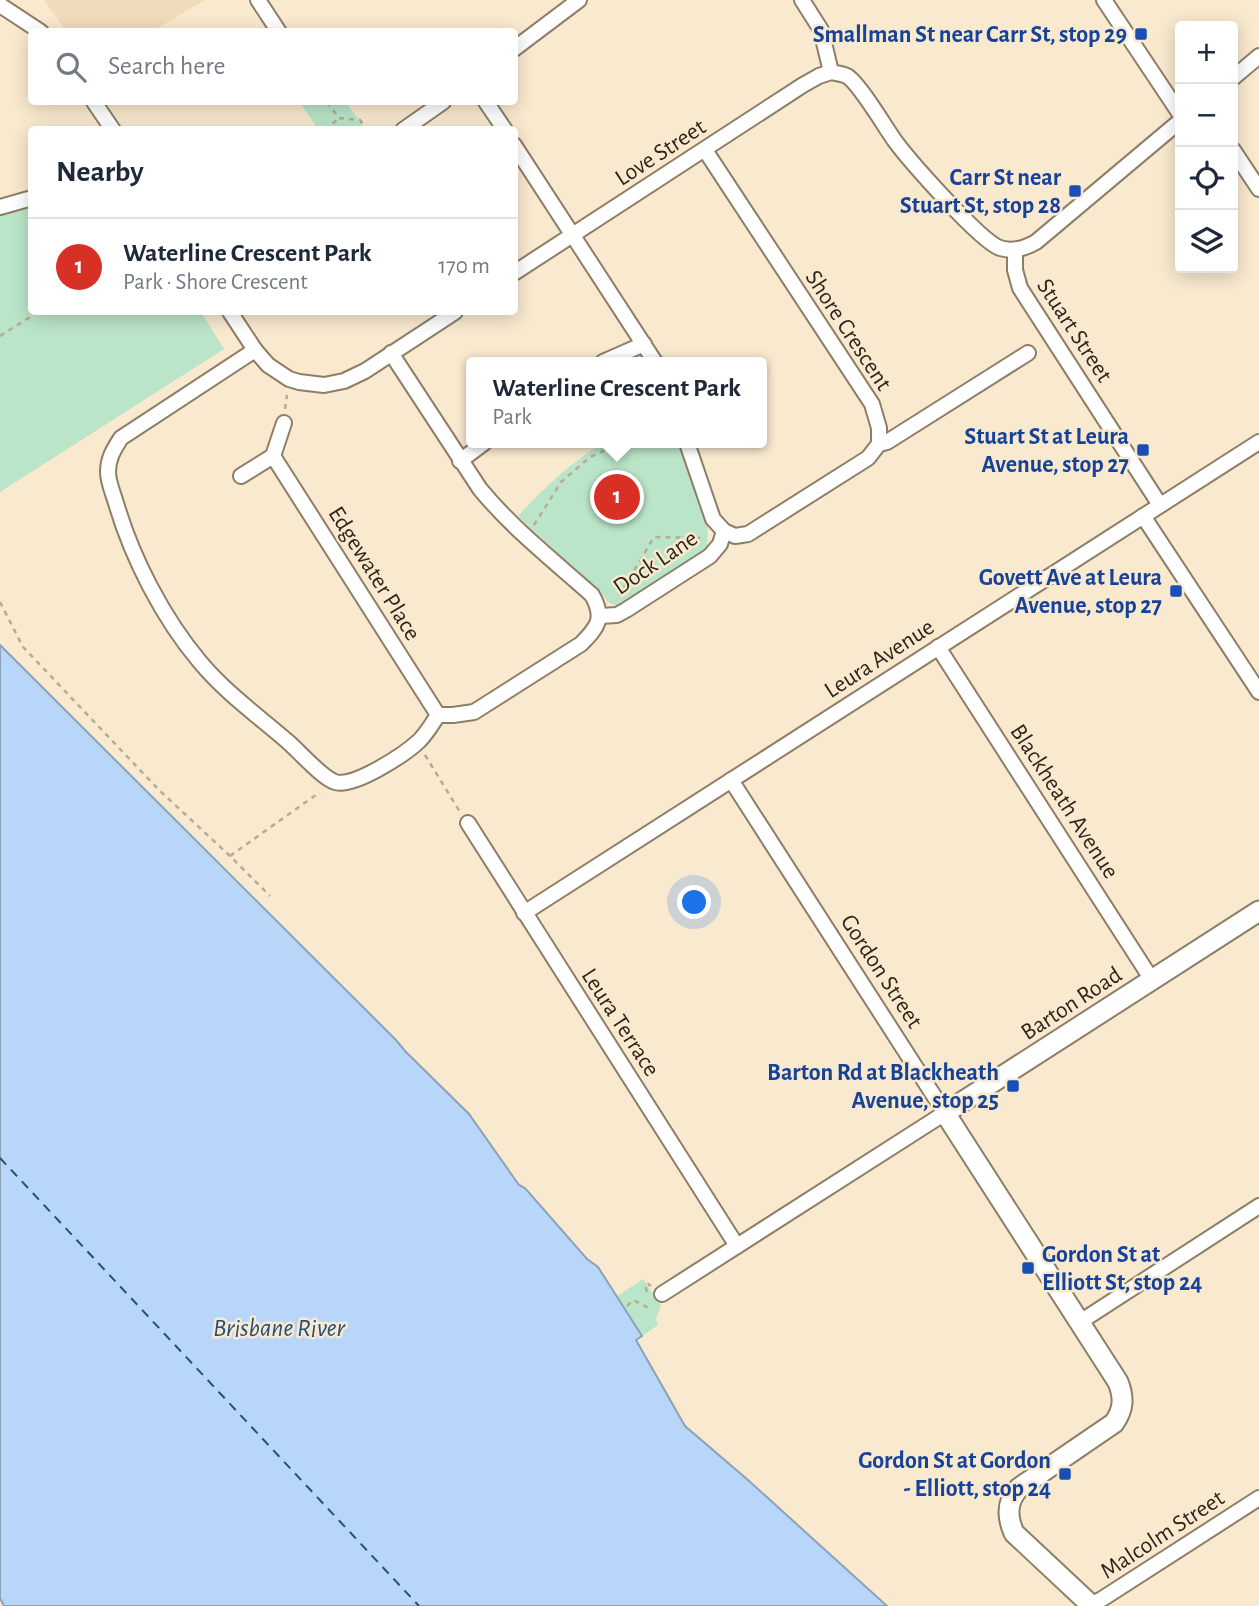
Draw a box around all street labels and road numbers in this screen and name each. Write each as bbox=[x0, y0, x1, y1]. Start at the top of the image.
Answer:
street label: Love Street bbox=[611, 115, 710, 191]
street label: Shore Crescent bbox=[801, 266, 896, 395]
street label: Stuart Street bbox=[1032, 275, 1117, 387]
street label: Edgewater Place bbox=[323, 502, 425, 645]
street label: Dock Lane bbox=[609, 526, 702, 600]
street label: Leura Avenue bbox=[820, 615, 939, 703]
street label: Blackheath Avenue bbox=[1005, 720, 1123, 883]
street label: Gordon Street bbox=[836, 910, 927, 1033]
street label: Barton Road bbox=[1017, 963, 1126, 1045]
street label: Leura Terrace bbox=[577, 964, 664, 1081]
street label: Malcolm Street bbox=[1096, 1486, 1229, 1584]

